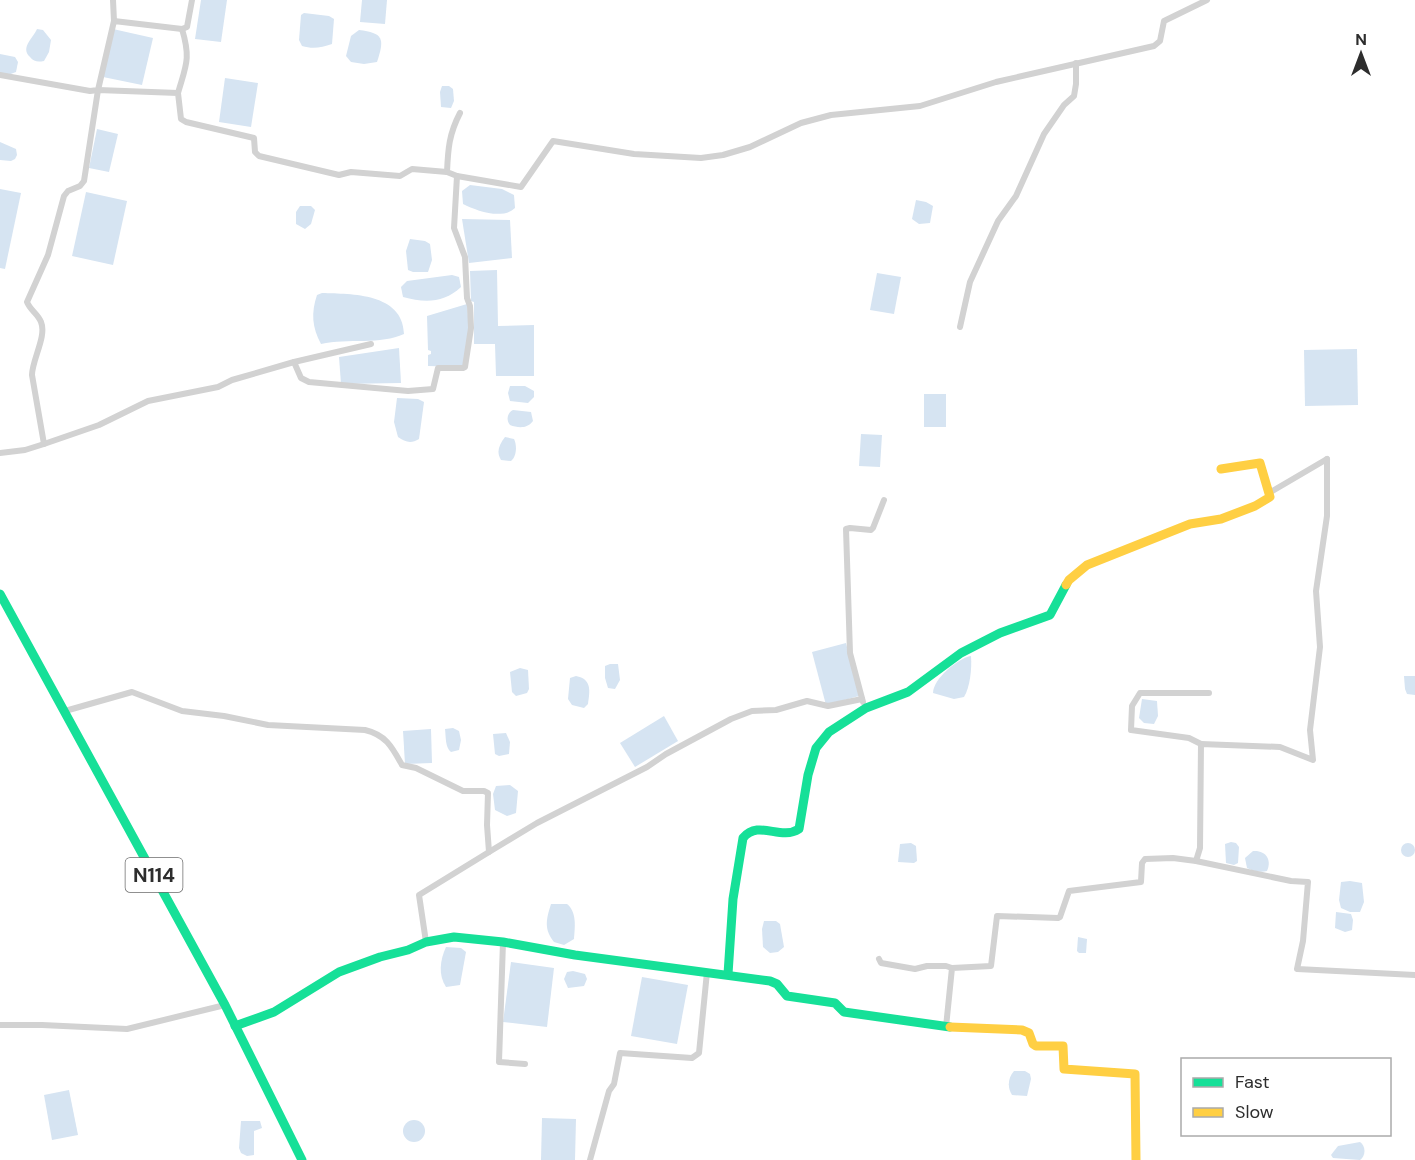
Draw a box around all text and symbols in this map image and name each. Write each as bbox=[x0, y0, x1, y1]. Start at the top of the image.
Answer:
north arrow bbox=[1331, 24, 1391, 84]
text: N bbox=[1355, 29, 1367, 50]
road number: N114 bbox=[126, 858, 182, 892]
legend bbox=[1181, 1058, 1391, 1136]
text: Fast bbox=[1235, 1070, 1270, 1094]
text: Slow bbox=[1235, 1100, 1274, 1124]

